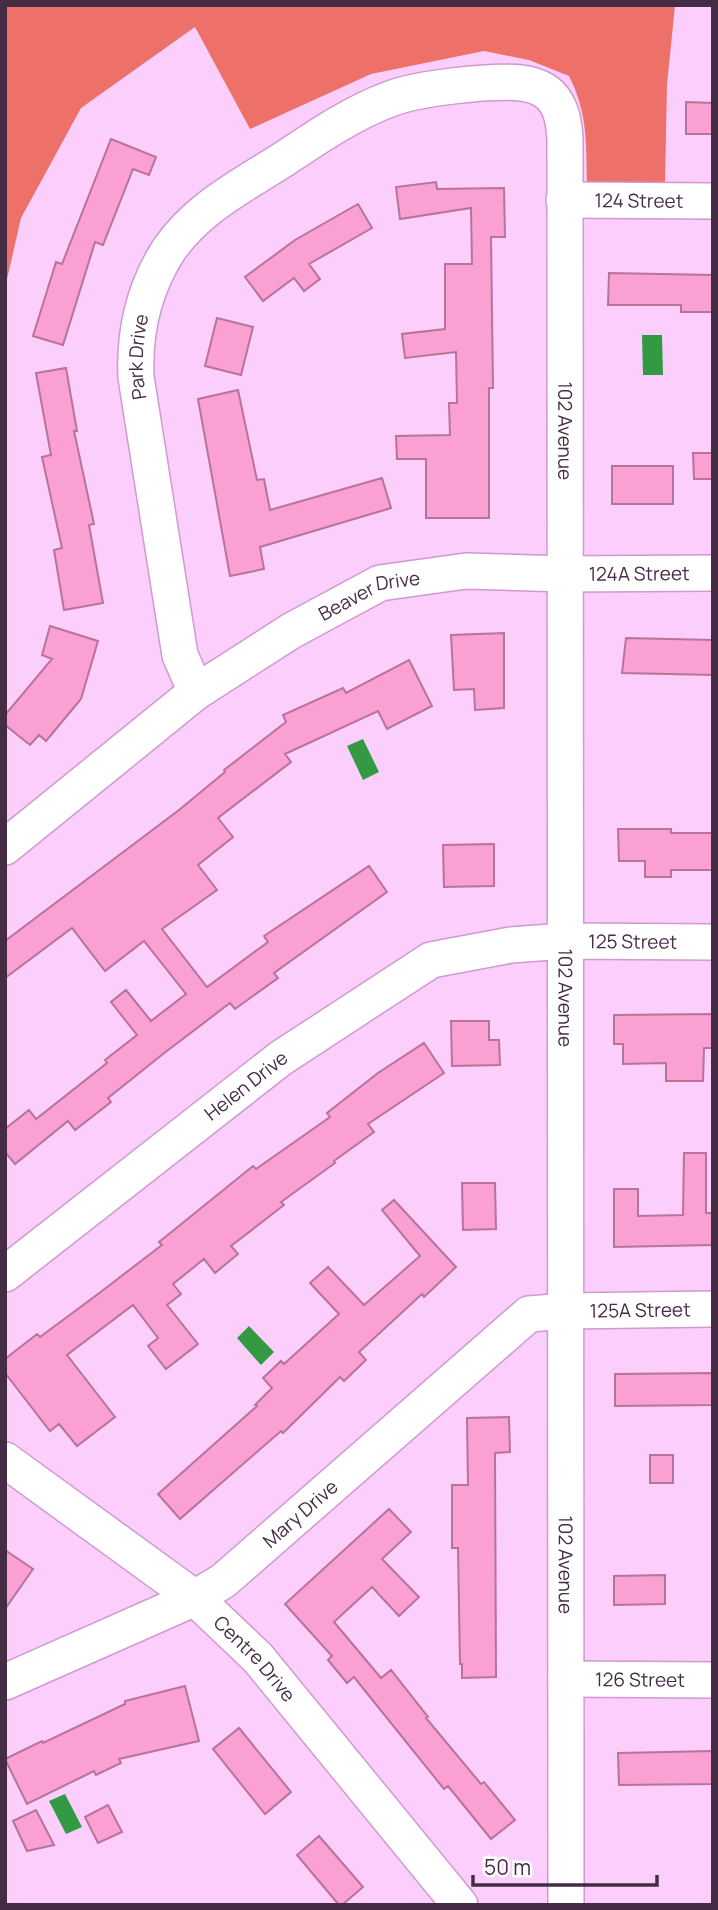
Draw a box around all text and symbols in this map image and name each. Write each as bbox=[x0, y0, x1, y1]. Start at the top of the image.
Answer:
street label: 124 Street bbox=[595, 187, 683, 214]
street label: Park Drive bbox=[123, 311, 154, 402]
street label: 102 Avenue bbox=[552, 381, 578, 480]
street label: 124A Street bbox=[589, 560, 690, 587]
street label: Beaver Drive bbox=[314, 565, 422, 627]
street label: 125 Street bbox=[588, 928, 677, 955]
street label: 102 Avenue bbox=[552, 948, 579, 1047]
street label: Helen Drive bbox=[199, 1045, 293, 1126]
street label: 125A Street bbox=[590, 1296, 691, 1324]
street label: Mary Drive bbox=[257, 1474, 343, 1554]
street label: 102 Avenue bbox=[553, 1515, 579, 1614]
street label: Centre Drive bbox=[208, 1610, 302, 1707]
street label: 126 Street bbox=[595, 1666, 685, 1693]
scale bar bbox=[473, 1843, 657, 1887]
text: 50 m bbox=[484, 1853, 531, 1881]

